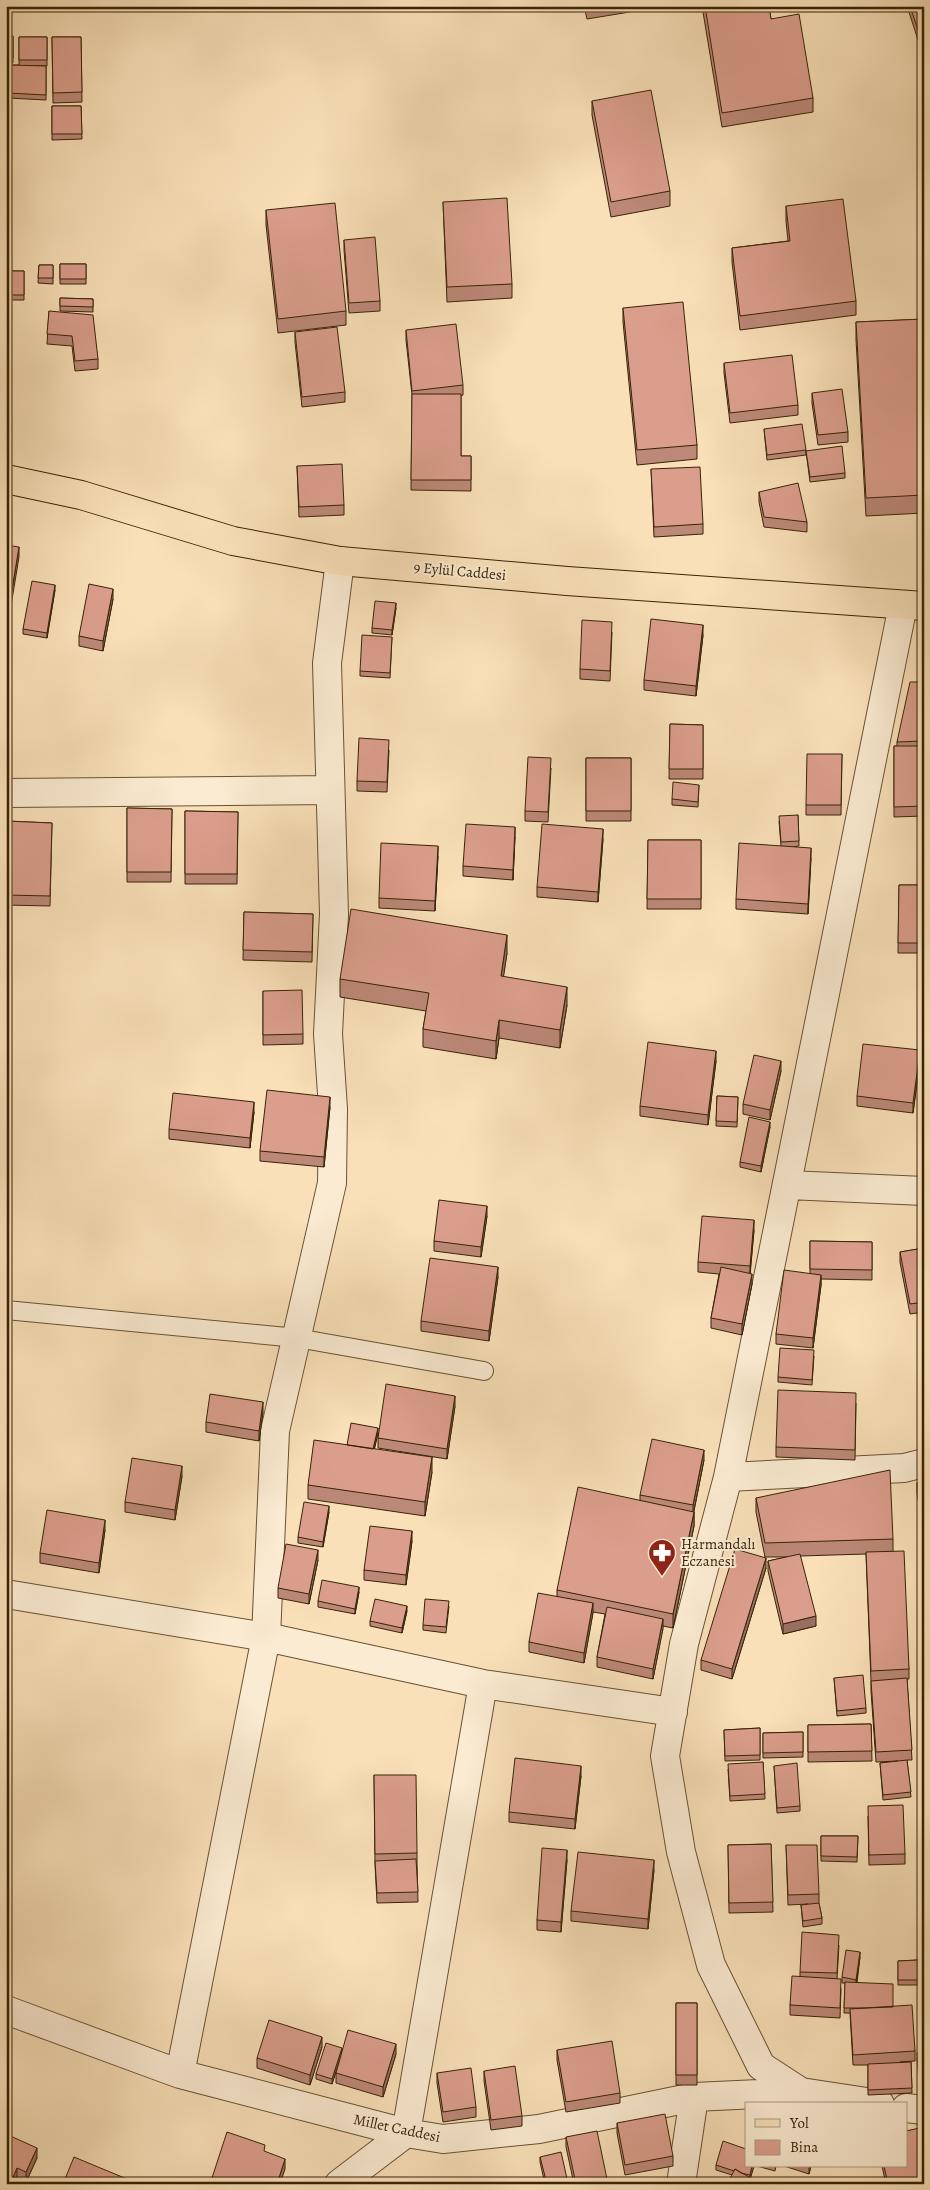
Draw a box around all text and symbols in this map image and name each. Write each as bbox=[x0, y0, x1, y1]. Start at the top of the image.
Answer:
street label: 9 Eylül Caddesi bbox=[413, 557, 507, 585]
place label: Harmandalı Eczanesi bbox=[681, 1534, 755, 1571]
pharmacy icon: Harmandalı Eczanesi bbox=[647, 1538, 677, 1577]
legend bbox=[745, 2102, 908, 2168]
street label: Millet Caddesi bbox=[352, 2109, 442, 2147]
text: Yol bbox=[789, 2113, 809, 2133]
text: Bina bbox=[790, 2137, 818, 2157]

